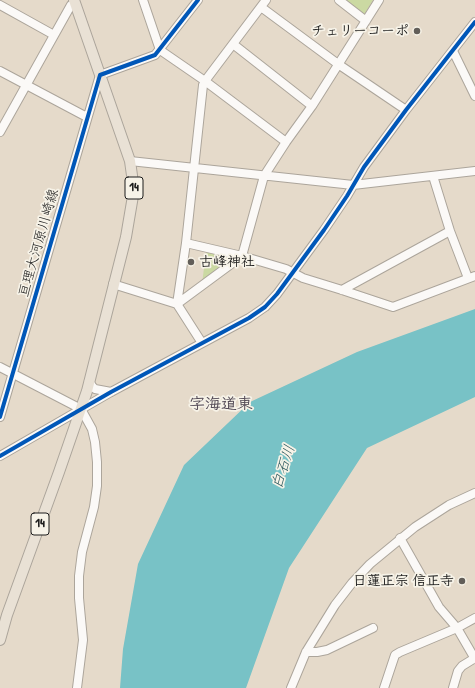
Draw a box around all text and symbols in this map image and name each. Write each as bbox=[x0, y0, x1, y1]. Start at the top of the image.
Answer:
place label: チェリーコーポ bbox=[311, 23, 409, 39]
marker: チェリーコーポ bbox=[412, 26, 422, 36]
road number: 14 bbox=[125, 177, 143, 199]
street label: 亘理大河原川崎線 bbox=[15, 187, 63, 299]
place label: 古峰神社 bbox=[199, 254, 255, 270]
marker: 古峰神社 bbox=[186, 257, 196, 267]
district label: 字海道東 bbox=[189, 395, 253, 415]
water label: 白石川 bbox=[268, 443, 300, 491]
road number: 14 bbox=[31, 513, 49, 535]
place label: 日蓮正宗 信正寺 bbox=[353, 573, 454, 589]
marker: 日蓮正宗 信正寺 bbox=[457, 576, 467, 586]

